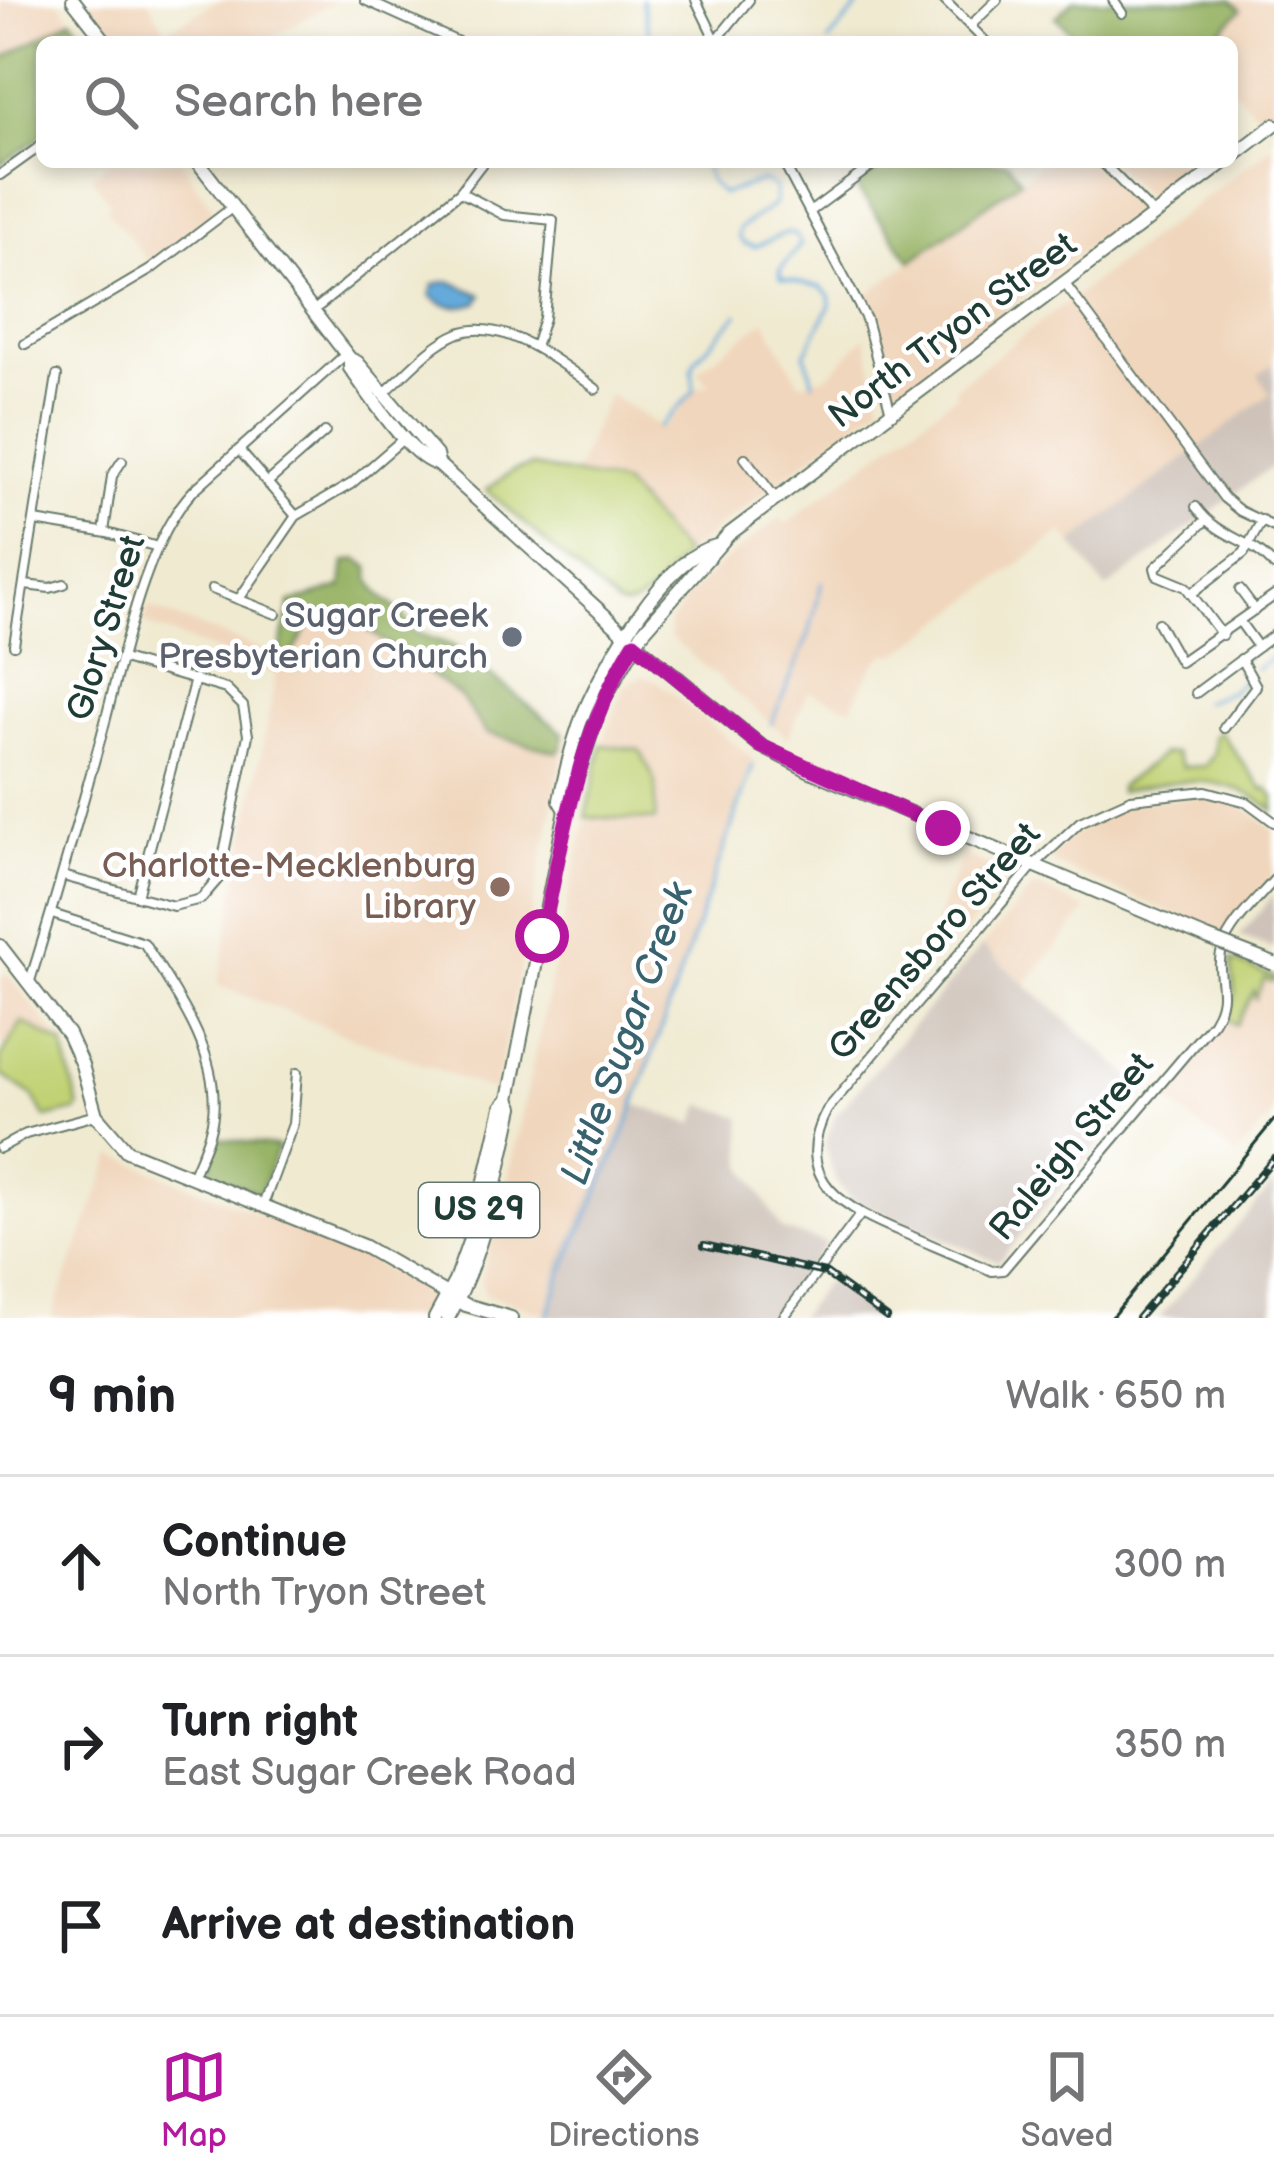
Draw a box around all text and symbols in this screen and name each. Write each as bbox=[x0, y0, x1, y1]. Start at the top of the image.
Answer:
search box bbox=[36, 36, 1238, 168]
icon: search bbox=[78, 69, 144, 135]
text: Search here bbox=[174, 75, 423, 130]
street label: North Tryon Street bbox=[821, 224, 1085, 438]
street label: Glory Street bbox=[58, 530, 156, 726]
place label: Sugar Creek Presbyterian Church bbox=[158, 595, 488, 679]
marker: Sugar Creek Presbyterian Church bbox=[499, 624, 525, 650]
route end bbox=[916, 801, 970, 855]
street label: Greensboro Street bbox=[820, 814, 1050, 1070]
place label: Charlotte-Mecklenburg Library bbox=[102, 845, 477, 929]
marker: Charlotte-Mecklenburg Library bbox=[487, 874, 513, 900]
water label: Little Sugar Creek bbox=[552, 876, 705, 1191]
route start bbox=[515, 909, 569, 963]
street label: Raleigh Street bbox=[981, 1044, 1163, 1250]
road number: US 29 bbox=[419, 1183, 539, 1237]
text: 9 min bbox=[48, 1366, 176, 1427]
text: Walk · 650 m bbox=[1005, 1373, 1226, 1420]
text: Continue bbox=[162, 1515, 347, 1570]
icon: ahead bbox=[48, 1533, 114, 1599]
text: 300 m bbox=[1113, 1542, 1226, 1589]
text: North Tryon Street bbox=[162, 1570, 486, 1617]
text: Turn right bbox=[162, 1695, 358, 1750]
icon: right bbox=[48, 1713, 114, 1779]
text: 350 m bbox=[1114, 1722, 1226, 1769]
text: East Sugar Creek Road bbox=[162, 1750, 577, 1797]
icon: arrive bbox=[48, 1893, 114, 1959]
text: Arrive at destination bbox=[162, 1898, 575, 1953]
tab: Map bbox=[161, 2044, 227, 2156]
tab: Directions bbox=[548, 2044, 700, 2156]
tab: Saved bbox=[1021, 2044, 1113, 2156]

